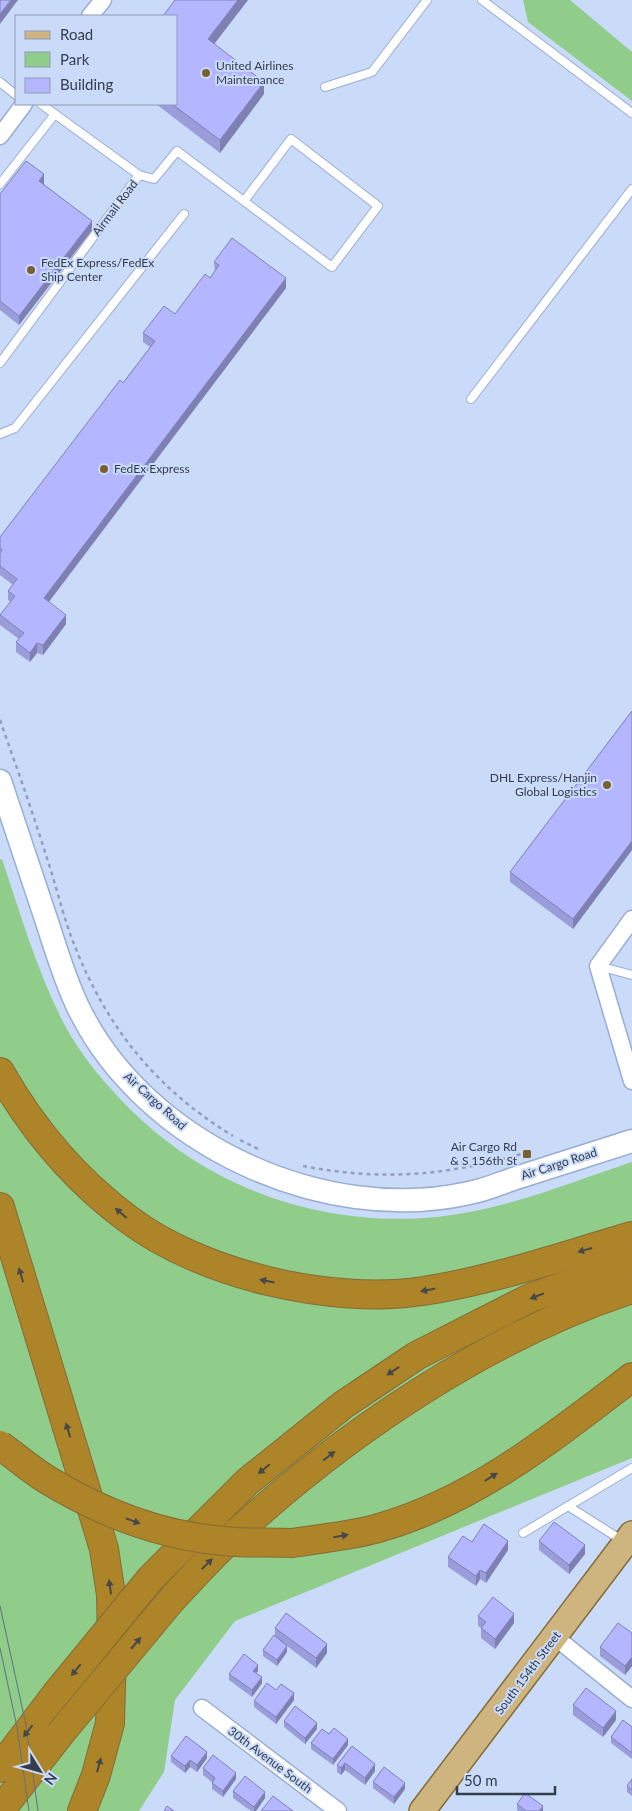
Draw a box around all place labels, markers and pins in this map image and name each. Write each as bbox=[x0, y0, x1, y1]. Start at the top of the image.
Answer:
place label: United Airlines Maintenance bbox=[216, 58, 294, 87]
marker: United Airlines Maintenance bbox=[200, 67, 212, 79]
place label: FedEx Express/FedEx Ship Center bbox=[41, 255, 154, 284]
marker: FedEx Express/FedEx Ship Center bbox=[25, 264, 37, 276]
place label: FedEx Express bbox=[114, 461, 190, 476]
marker: FedEx Express bbox=[98, 463, 110, 475]
place label: DHL Express/Hanjin Global Logistics bbox=[490, 770, 597, 799]
marker: DHL Express/Hanjin Global Logistics bbox=[601, 779, 613, 791]
place label: Air Cargo Rd & S 156th St bbox=[450, 1139, 518, 1168]
marker: Air Cargo Rd & S 156th St bbox=[521, 1148, 533, 1160]

